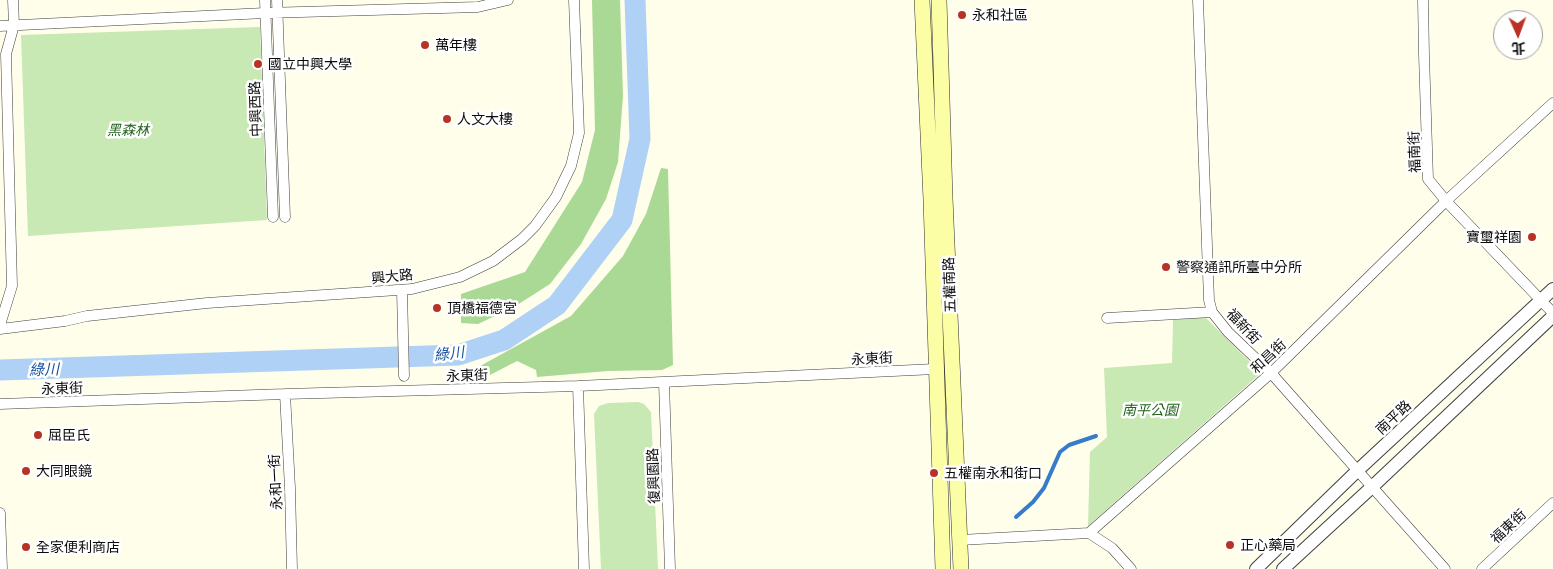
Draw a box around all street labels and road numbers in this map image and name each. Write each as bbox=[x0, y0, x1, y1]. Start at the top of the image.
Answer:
street label: 中興西路 bbox=[246, 81, 264, 137]
street label: 福南街 bbox=[1405, 131, 1423, 173]
street label: 五權南路 bbox=[940, 257, 958, 313]
street label: 興大路 bbox=[370, 265, 414, 287]
street label: 福新街 bbox=[1224, 305, 1264, 347]
street label: 和昌街 bbox=[1247, 336, 1289, 376]
street label: 永東街 bbox=[851, 349, 893, 367]
street label: 永東街 bbox=[446, 366, 488, 384]
street label: 永東街 bbox=[41, 379, 83, 397]
street label: 南平路 bbox=[1372, 397, 1414, 437]
street label: 復興園路 bbox=[644, 448, 662, 504]
street label: 永和一街 bbox=[265, 454, 285, 510]
street label: 福東街 bbox=[1487, 506, 1529, 546]

